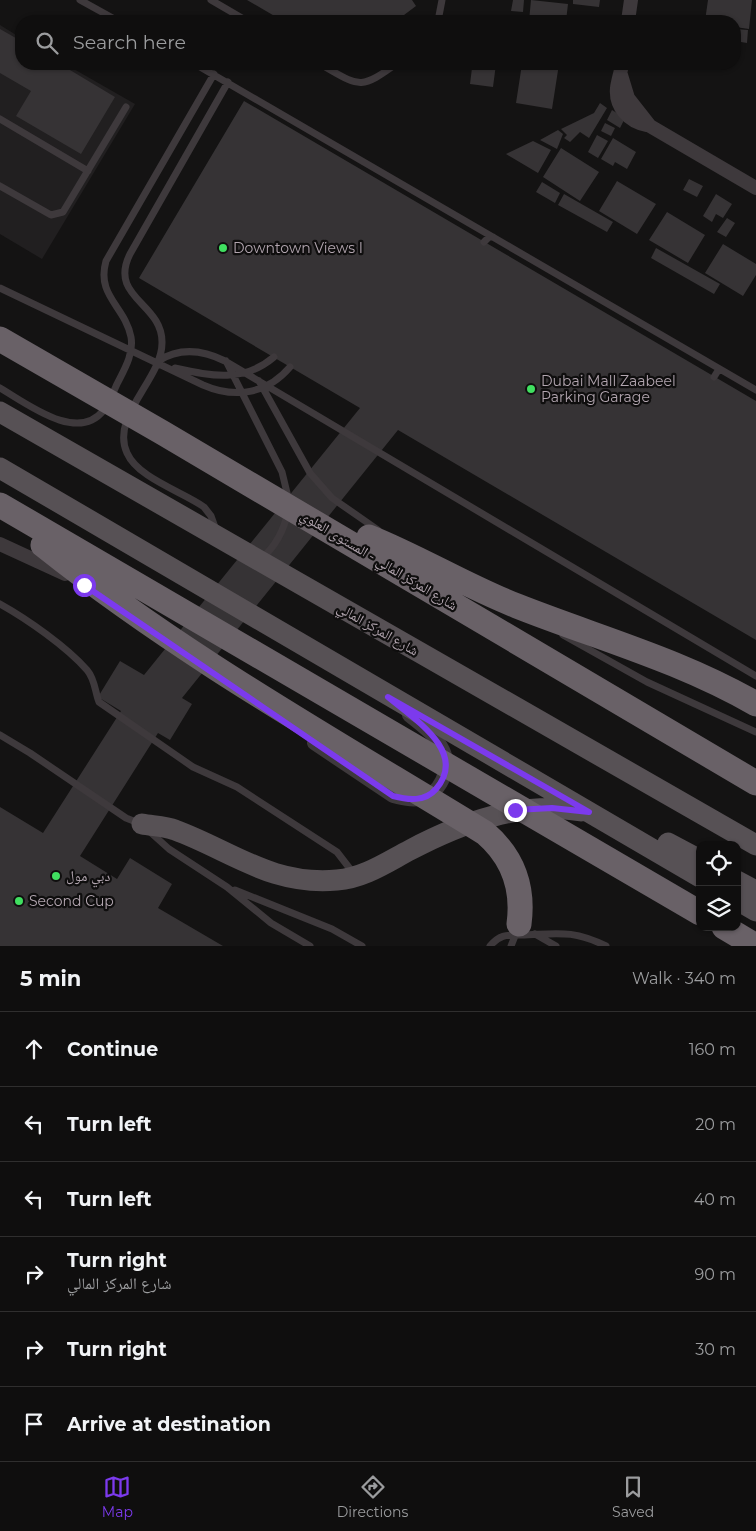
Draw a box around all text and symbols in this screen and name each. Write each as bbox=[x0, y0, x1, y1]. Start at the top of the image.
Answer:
search box bbox=[15, 15, 741, 70]
icon: search bbox=[33, 29, 61, 57]
text: Search here bbox=[73, 31, 186, 54]
place label: Downtown Views I bbox=[233, 239, 363, 257]
marker: Downtown Views I bbox=[217, 242, 229, 254]
place label: Dubai Mall Zaabeel Parking Garage bbox=[541, 372, 676, 406]
marker: Dubai Mall Zaabeel Parking Garage bbox=[525, 383, 537, 395]
street label: شارع المركز المالي - المستوى العلوي bbox=[296, 506, 461, 616]
route start bbox=[73, 574, 96, 597]
street label: شارع المركز المالي bbox=[333, 598, 422, 662]
route end bbox=[504, 799, 527, 822]
map controls bbox=[696, 841, 741, 931]
button: locate bbox=[696, 841, 741, 886]
place label: دبي مول bbox=[66, 867, 110, 888]
marker: دبي مول bbox=[50, 870, 62, 882]
button: layers bbox=[696, 886, 741, 931]
place label: Second Cup bbox=[29, 892, 114, 910]
marker: Second Cup bbox=[13, 895, 25, 907]
text: 5 min bbox=[20, 966, 81, 991]
text: Walk · 340 m bbox=[632, 969, 736, 988]
icon: ahead bbox=[20, 1035, 48, 1063]
text: Continue bbox=[67, 1038, 158, 1061]
text: 160 m bbox=[689, 1040, 736, 1059]
icon: left bbox=[20, 1110, 48, 1138]
text: Turn left bbox=[67, 1113, 152, 1136]
text: 20 m bbox=[695, 1115, 736, 1134]
icon: left bbox=[20, 1185, 48, 1213]
text: Turn left bbox=[67, 1188, 152, 1211]
text: 40 m bbox=[694, 1190, 736, 1209]
text: Turn right bbox=[67, 1249, 167, 1272]
icon: right bbox=[20, 1260, 48, 1288]
text: 90 m bbox=[694, 1265, 736, 1284]
text: شارع المركز المالي bbox=[67, 1274, 171, 1293]
icon: right bbox=[20, 1335, 48, 1363]
text: Turn right bbox=[67, 1338, 167, 1361]
text: 30 m bbox=[695, 1340, 736, 1359]
icon: arrive bbox=[20, 1410, 48, 1438]
text: Arrive at destination bbox=[67, 1413, 271, 1436]
tab: Map bbox=[102, 1473, 133, 1521]
tab: Directions bbox=[337, 1473, 408, 1521]
tab: Saved bbox=[612, 1473, 654, 1521]

